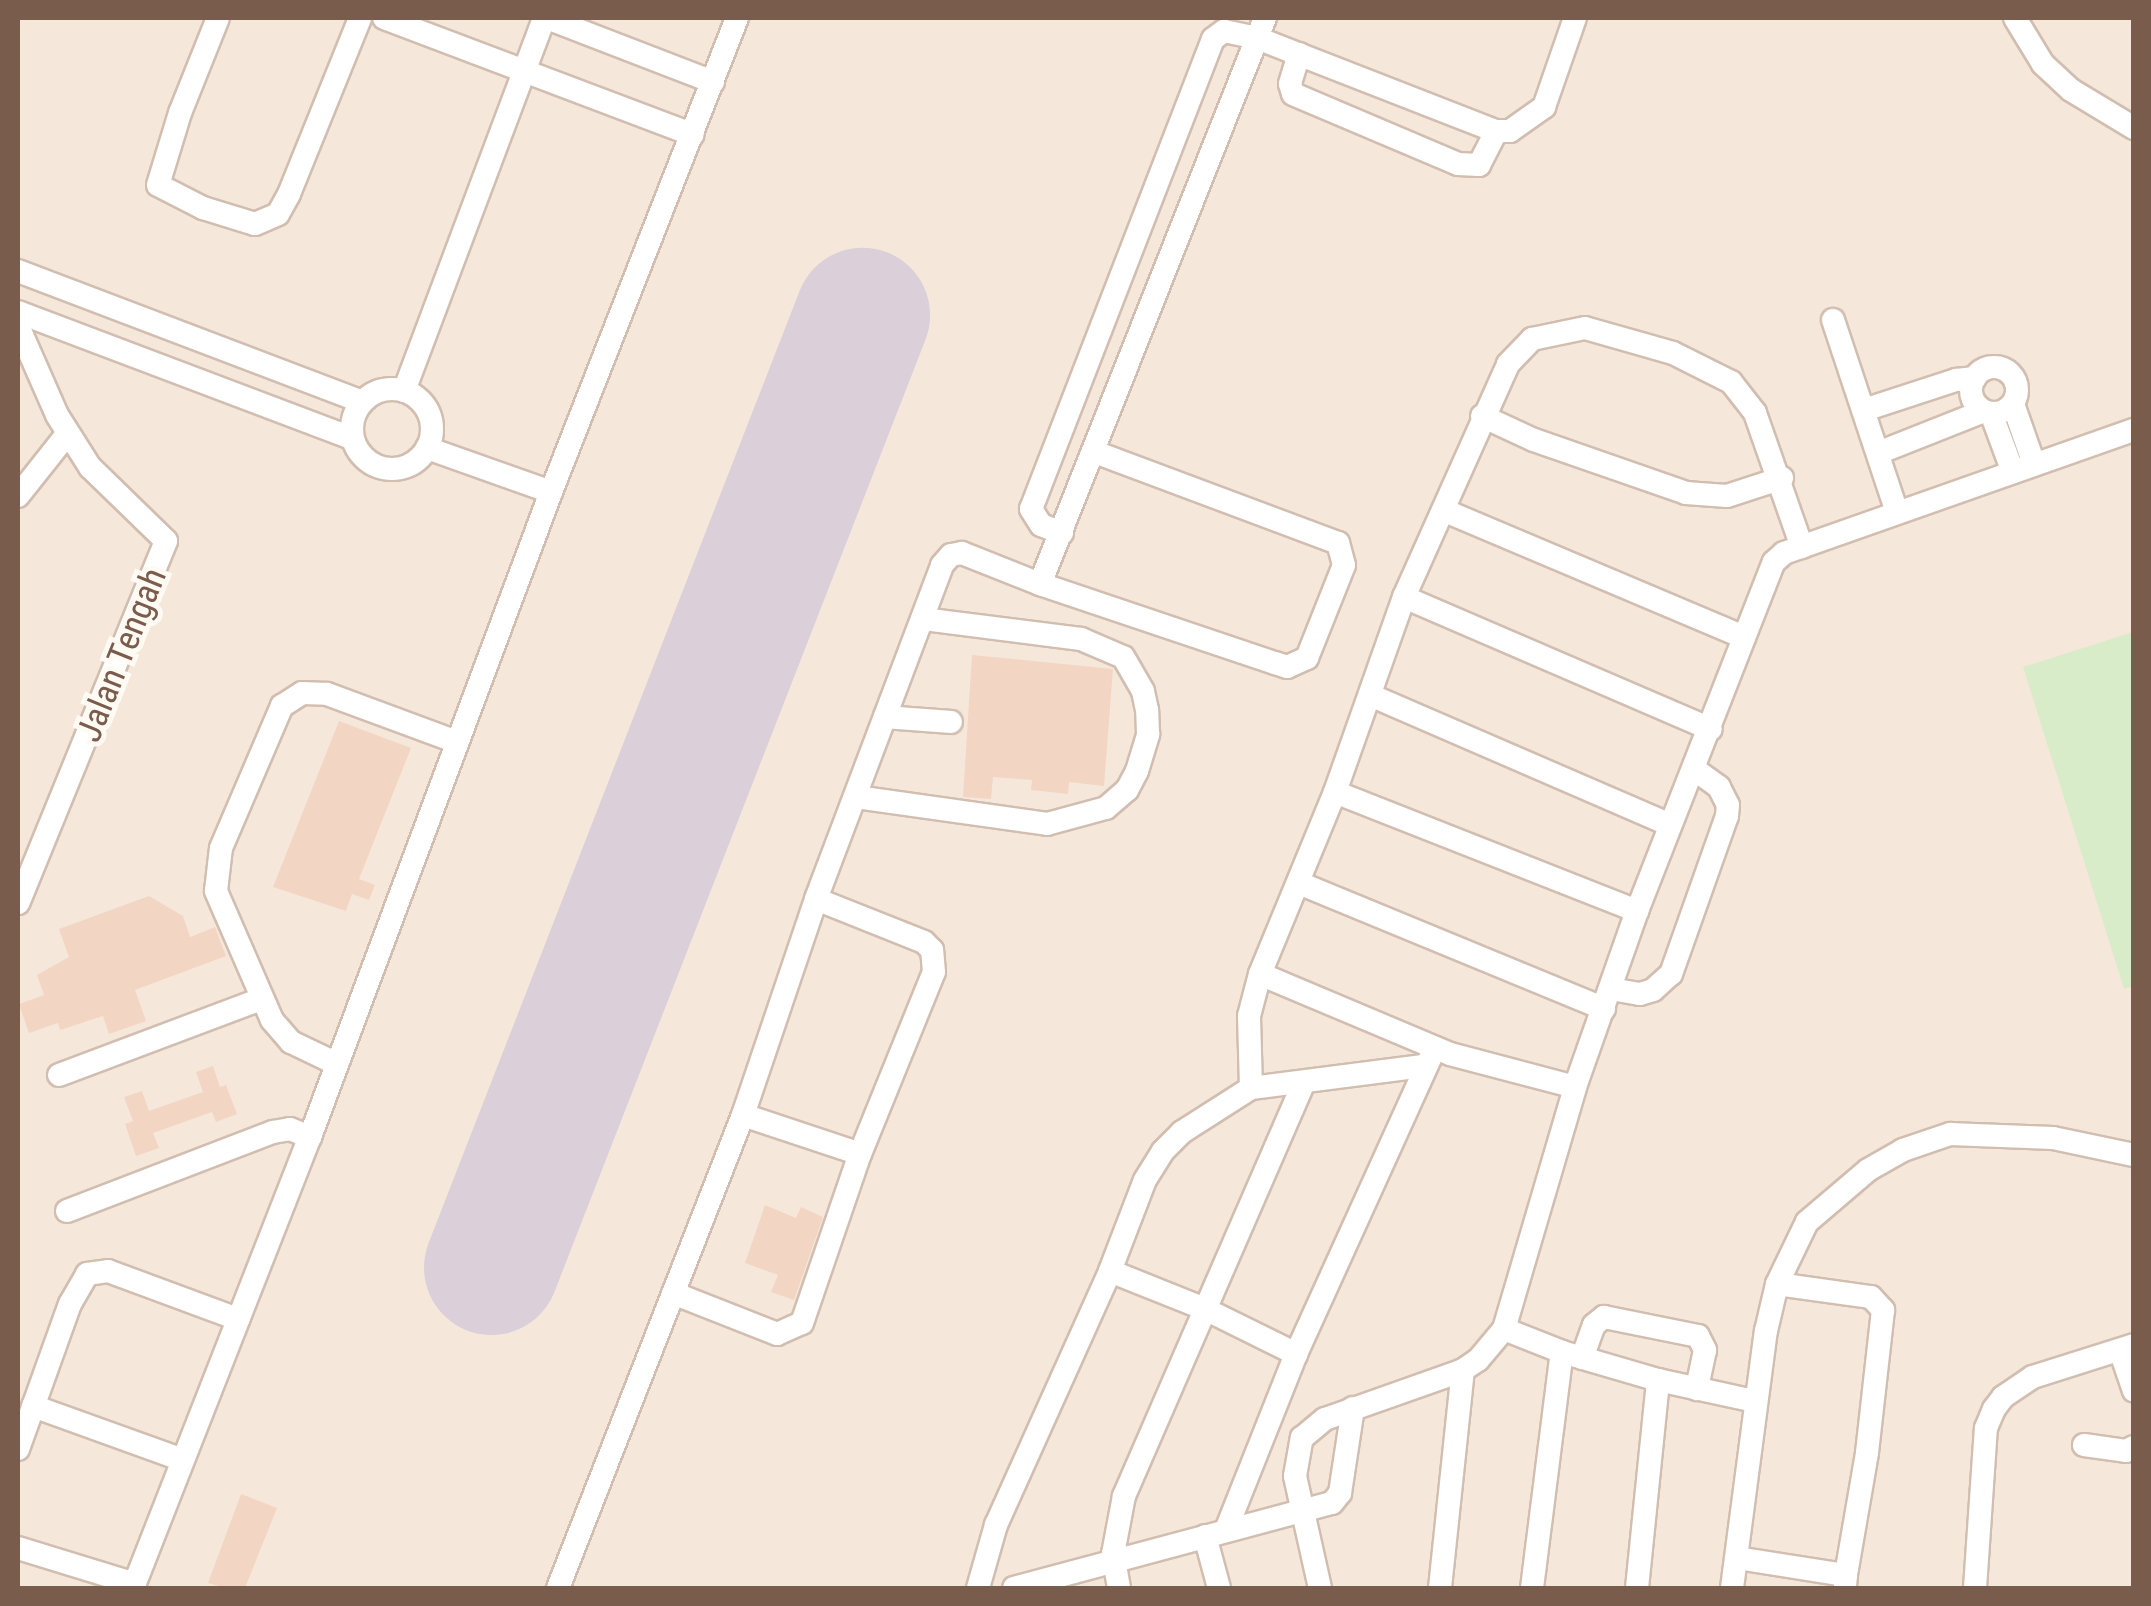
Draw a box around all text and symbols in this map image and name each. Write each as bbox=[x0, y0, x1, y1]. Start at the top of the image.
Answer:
street label: Jalan Tengah bbox=[68, 562, 176, 748]

